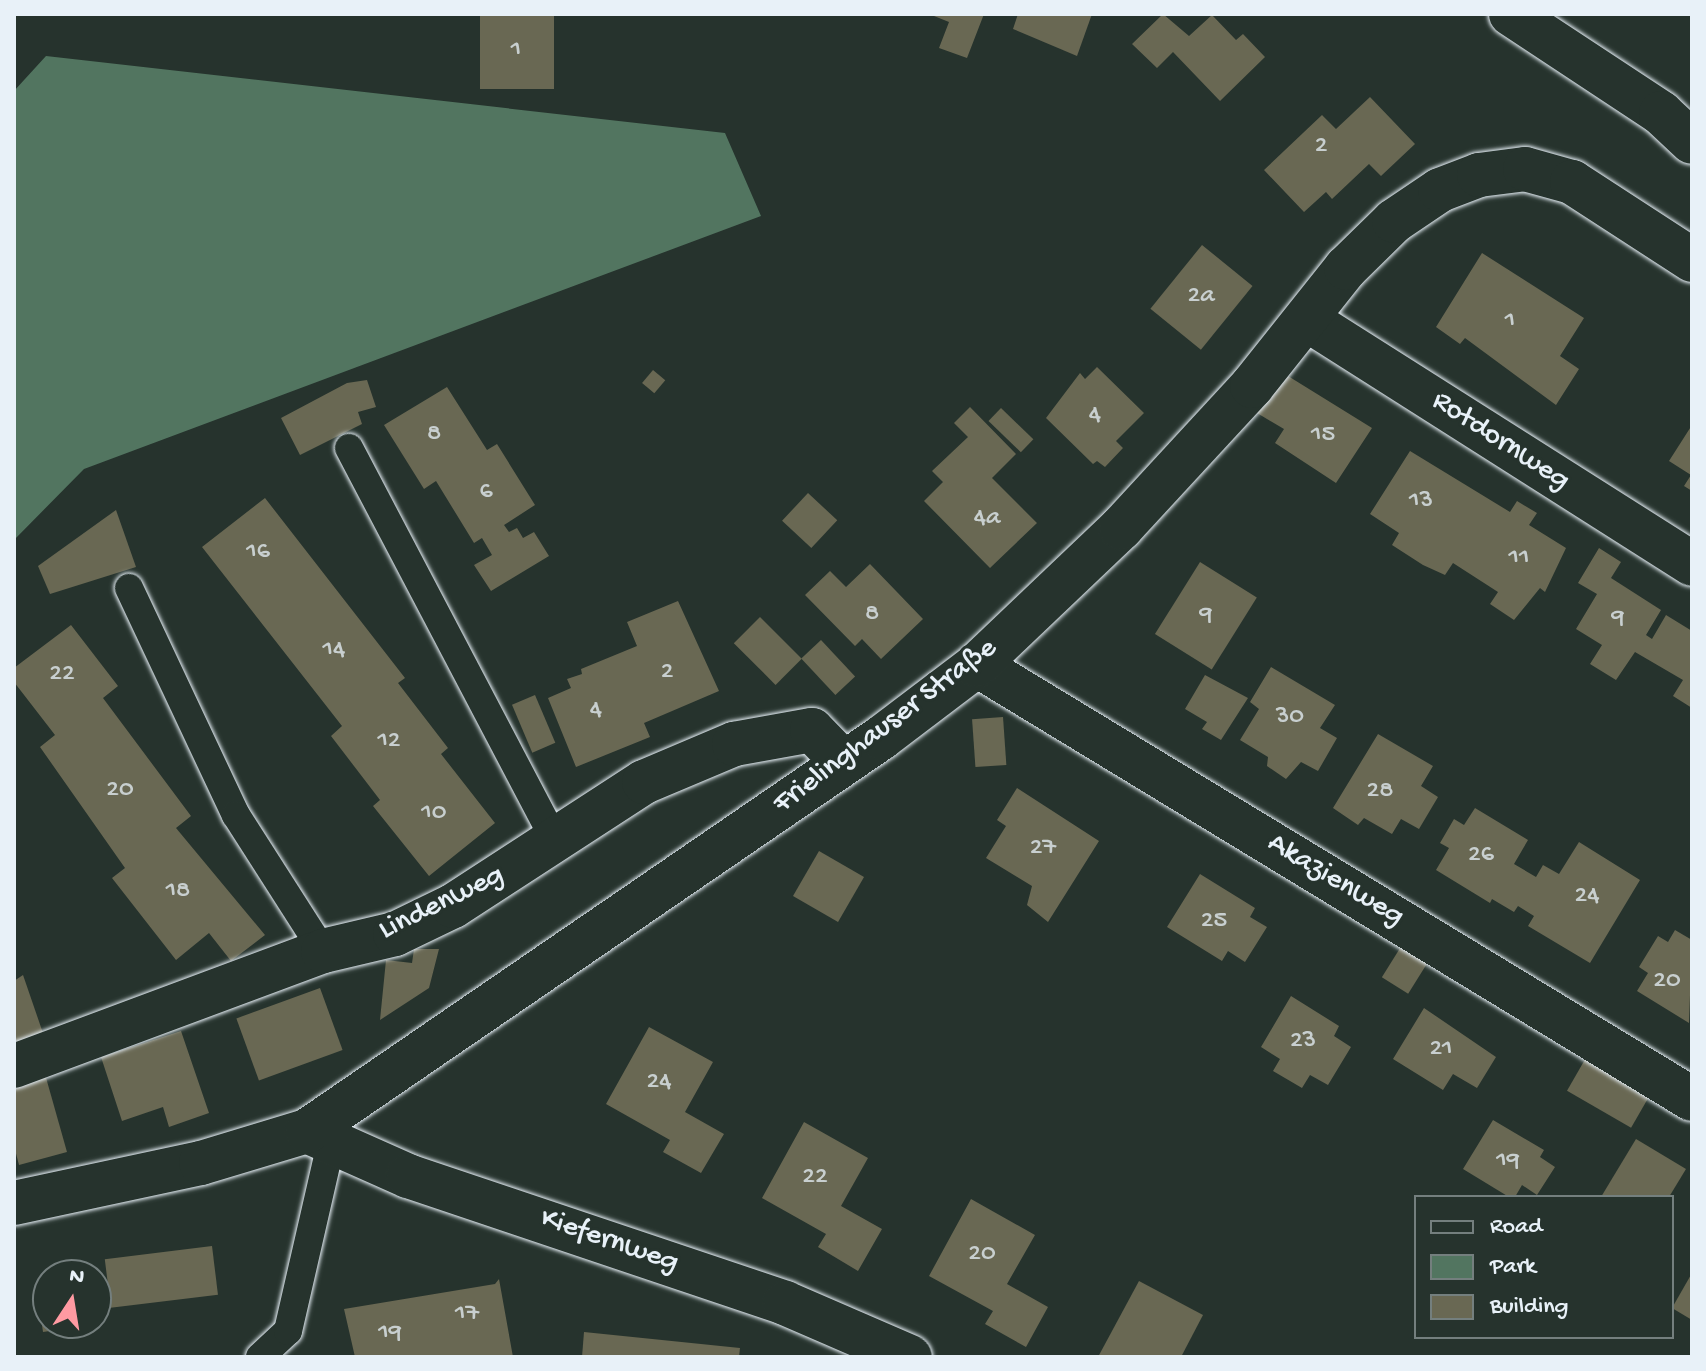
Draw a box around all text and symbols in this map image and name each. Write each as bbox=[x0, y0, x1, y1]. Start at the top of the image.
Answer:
house number: 1 bbox=[511, 35, 521, 67]
house number: 2 bbox=[1315, 131, 1327, 163]
house number: 2a bbox=[1187, 281, 1215, 313]
house number: 1 bbox=[1505, 306, 1515, 338]
street label: Rotdornweg bbox=[1424, 384, 1576, 500]
house number: 4 bbox=[1089, 400, 1101, 432]
house number: 8 bbox=[427, 419, 441, 451]
house number: 15 bbox=[1311, 420, 1335, 452]
house number: 6 bbox=[479, 477, 493, 509]
house number: 13 bbox=[1409, 486, 1433, 518]
house number: 4a bbox=[974, 503, 1000, 535]
house number: 16 bbox=[246, 537, 270, 569]
house number: 11 bbox=[1509, 543, 1529, 575]
house number: 8 bbox=[865, 599, 879, 631]
house number: 9 bbox=[1199, 600, 1213, 632]
house number: 9 bbox=[1611, 603, 1625, 635]
street label: Frielinghauser Straße bbox=[767, 631, 1005, 823]
house number: 14 bbox=[323, 635, 345, 667]
house number: 2 bbox=[661, 657, 673, 689]
house number: 22 bbox=[49, 659, 75, 691]
house number: 4 bbox=[590, 695, 602, 727]
house number: 30 bbox=[1276, 702, 1304, 734]
house number: 12 bbox=[377, 726, 401, 758]
house number: 20 bbox=[106, 775, 134, 807]
house number: 28 bbox=[1367, 776, 1393, 808]
house number: 10 bbox=[421, 798, 447, 830]
street label: Akazienweg bbox=[1260, 826, 1410, 936]
house number: 27 bbox=[1030, 833, 1056, 865]
house number: 26 bbox=[1468, 840, 1494, 872]
street label: Lindenweg bbox=[374, 858, 510, 950]
house number: 18 bbox=[166, 876, 190, 908]
house number: 24 bbox=[1574, 881, 1600, 913]
house number: 25 bbox=[1201, 906, 1227, 938]
house number: 20 bbox=[1653, 966, 1681, 998]
house number: 23 bbox=[1290, 1026, 1316, 1058]
house number: 21 bbox=[1429, 1034, 1453, 1066]
house number: 24 bbox=[646, 1067, 672, 1099]
house number: 19 bbox=[1496, 1146, 1520, 1178]
house number: 22 bbox=[802, 1162, 828, 1194]
legend bbox=[1414, 1195, 1674, 1339]
street label: Kiefernweg bbox=[535, 1202, 683, 1282]
text: Road bbox=[1490, 1213, 1542, 1242]
house number: 20 bbox=[968, 1239, 996, 1271]
text: Park bbox=[1490, 1253, 1536, 1282]
north arrow bbox=[32, 1259, 112, 1339]
text: N bbox=[67, 1263, 86, 1292]
text: Building bbox=[1490, 1293, 1568, 1322]
house number: 17 bbox=[455, 1299, 479, 1331]
house number: 19 bbox=[378, 1318, 402, 1350]

